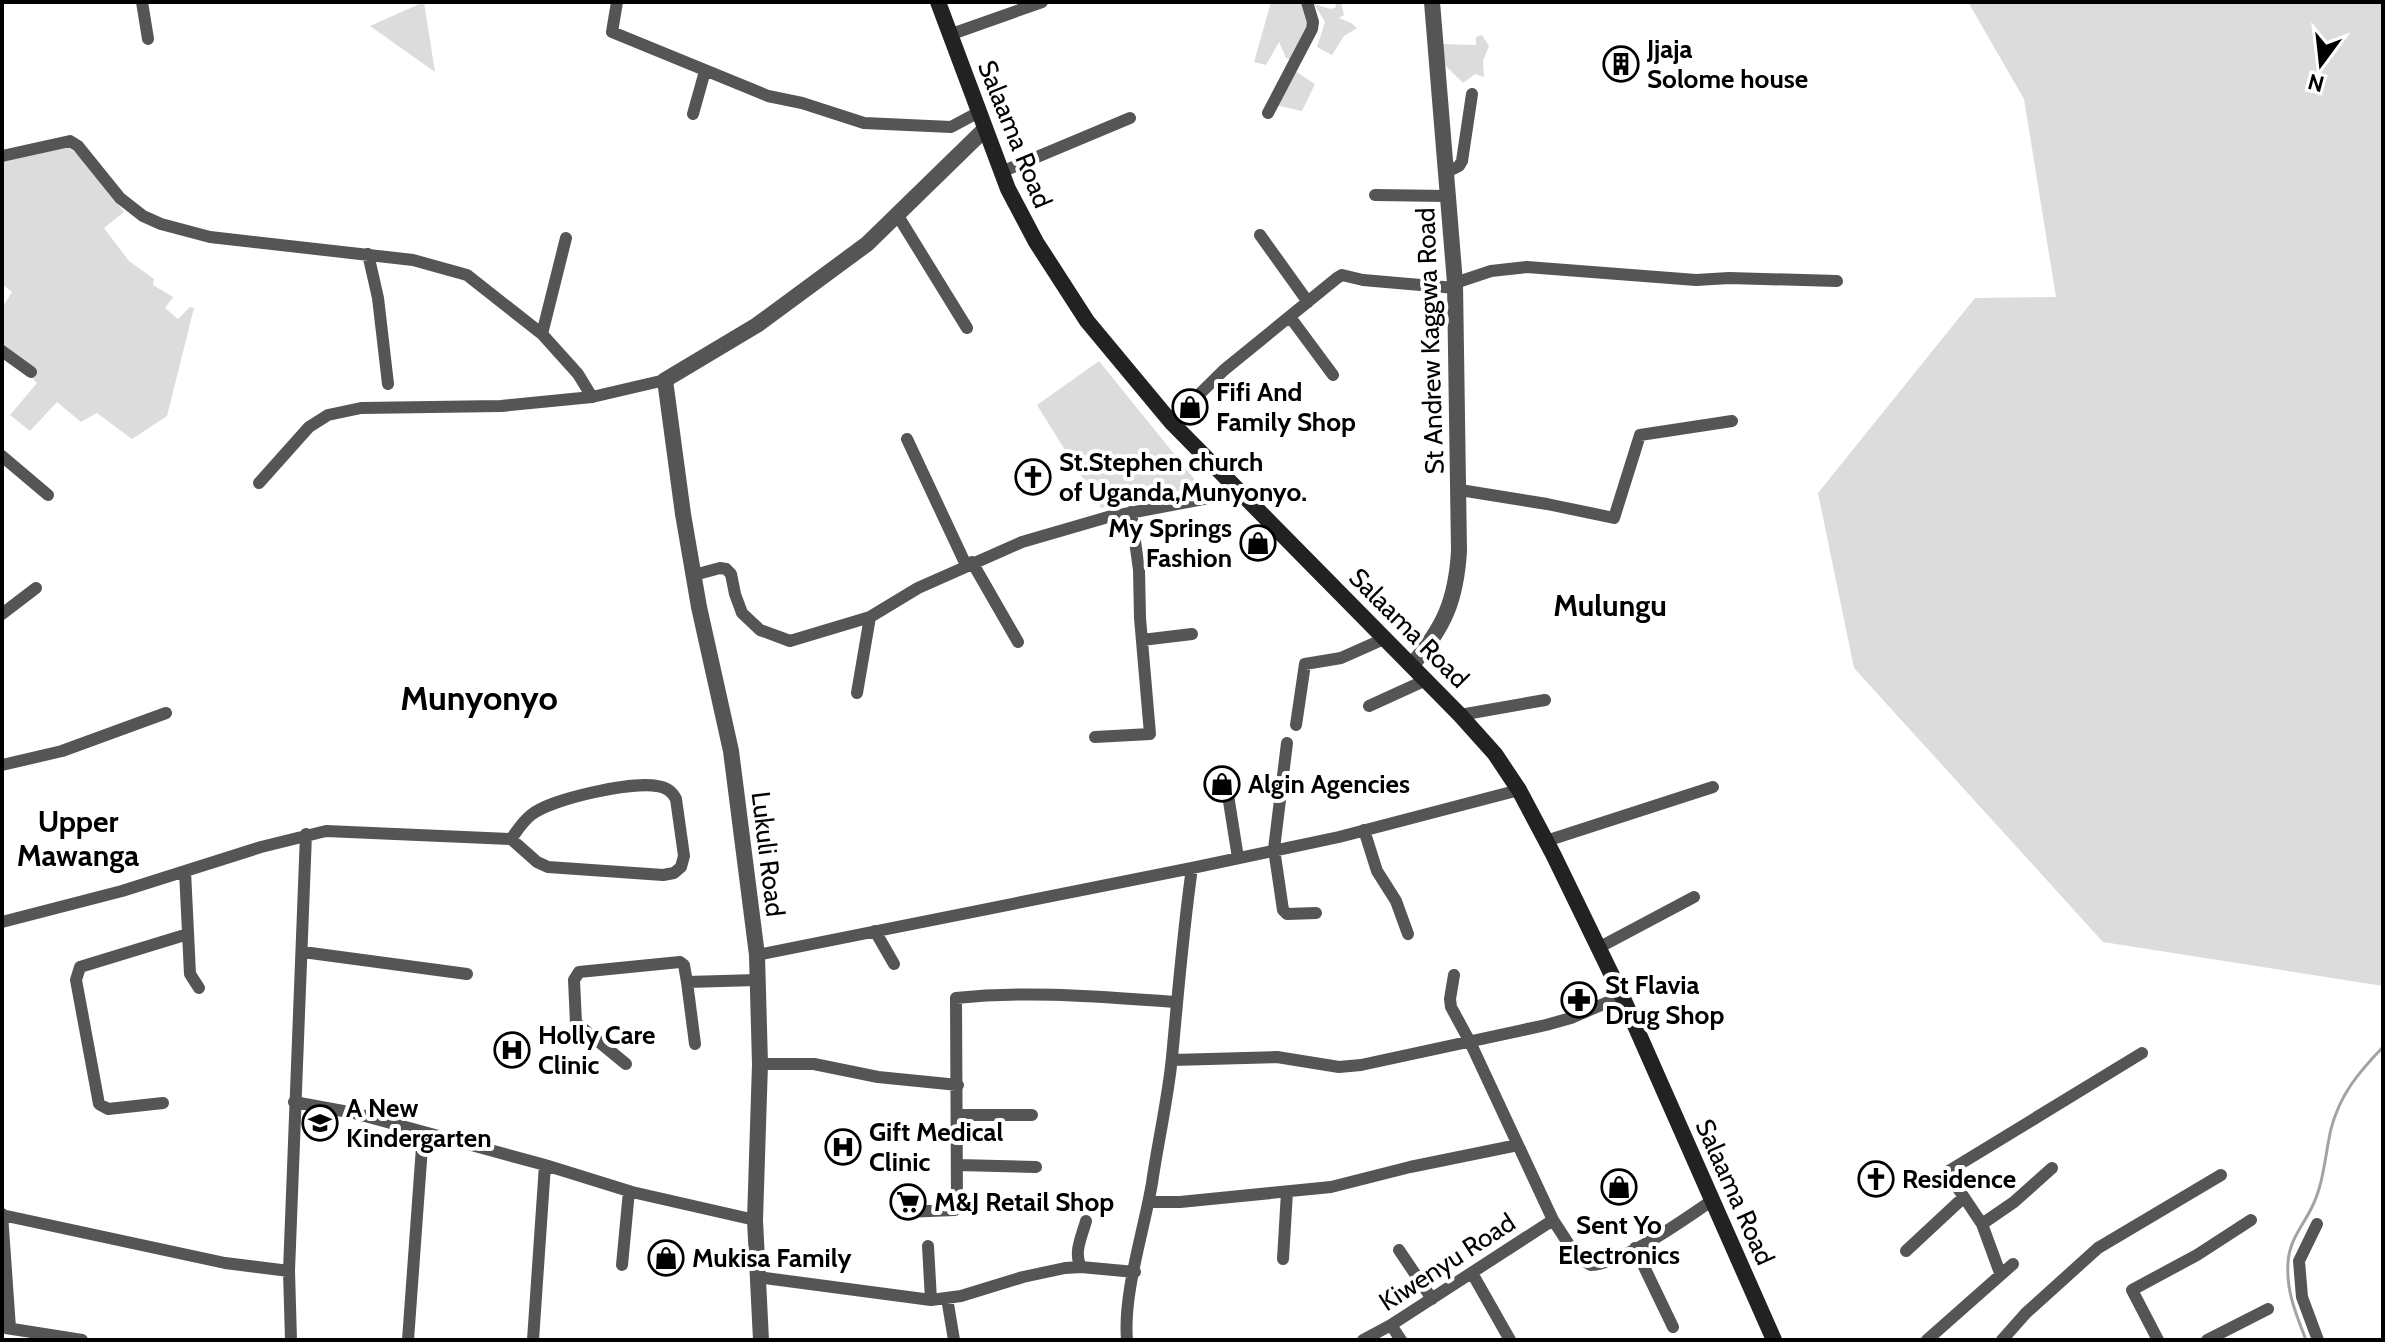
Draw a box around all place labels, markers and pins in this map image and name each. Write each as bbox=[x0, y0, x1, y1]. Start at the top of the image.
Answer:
place label: Jjaja Solome house bbox=[1646, 33, 1808, 95]
building icon: Jjaja Solome house bbox=[1602, 45, 1640, 83]
place label: Fifi And Family Shop bbox=[1216, 376, 1356, 438]
shop icon: Fifi And Family Shop bbox=[1171, 388, 1209, 426]
place label: St.Stephen church of Uganda,Munyonyo. bbox=[1059, 446, 1307, 508]
church icon: St.Stephen church of Uganda,Munyonyo. bbox=[1014, 458, 1052, 496]
place label: My Springs Fashion bbox=[1108, 512, 1232, 574]
shop icon: My Springs Fashion bbox=[1239, 524, 1277, 562]
shop icon: Algin Agencies bbox=[1203, 765, 1241, 803]
place label: Algin Agencies bbox=[1248, 768, 1410, 800]
place label: St Flavia Drug Shop bbox=[1605, 969, 1724, 1031]
pharmacy icon: St Flavia Drug Shop bbox=[1560, 981, 1598, 1019]
place label: Holly Care Clinic bbox=[538, 1019, 655, 1081]
hospital icon: Holly Care Clinic bbox=[493, 1031, 531, 1069]
place label: A New Kindergarten bbox=[346, 1092, 492, 1154]
school or university icon: A New Kindergarten bbox=[301, 1104, 339, 1142]
place label: Gift Medical Clinic bbox=[869, 1116, 1004, 1178]
hospital icon: Gift Medical Clinic bbox=[824, 1128, 862, 1166]
church icon: Residence bbox=[1857, 1160, 1895, 1198]
place label: Residence bbox=[1902, 1163, 2016, 1195]
shop icon: Sent Yo Electronics bbox=[1600, 1168, 1638, 1206]
supermarket icon: M&J Retail Shop bbox=[889, 1183, 927, 1221]
place label: M&J Retail Shop bbox=[934, 1186, 1114, 1218]
place label: Sent Yo Electronics bbox=[1558, 1209, 1680, 1271]
shop icon: Mukisa Family bbox=[647, 1239, 685, 1277]
place label: Mukisa Family bbox=[692, 1242, 851, 1274]

